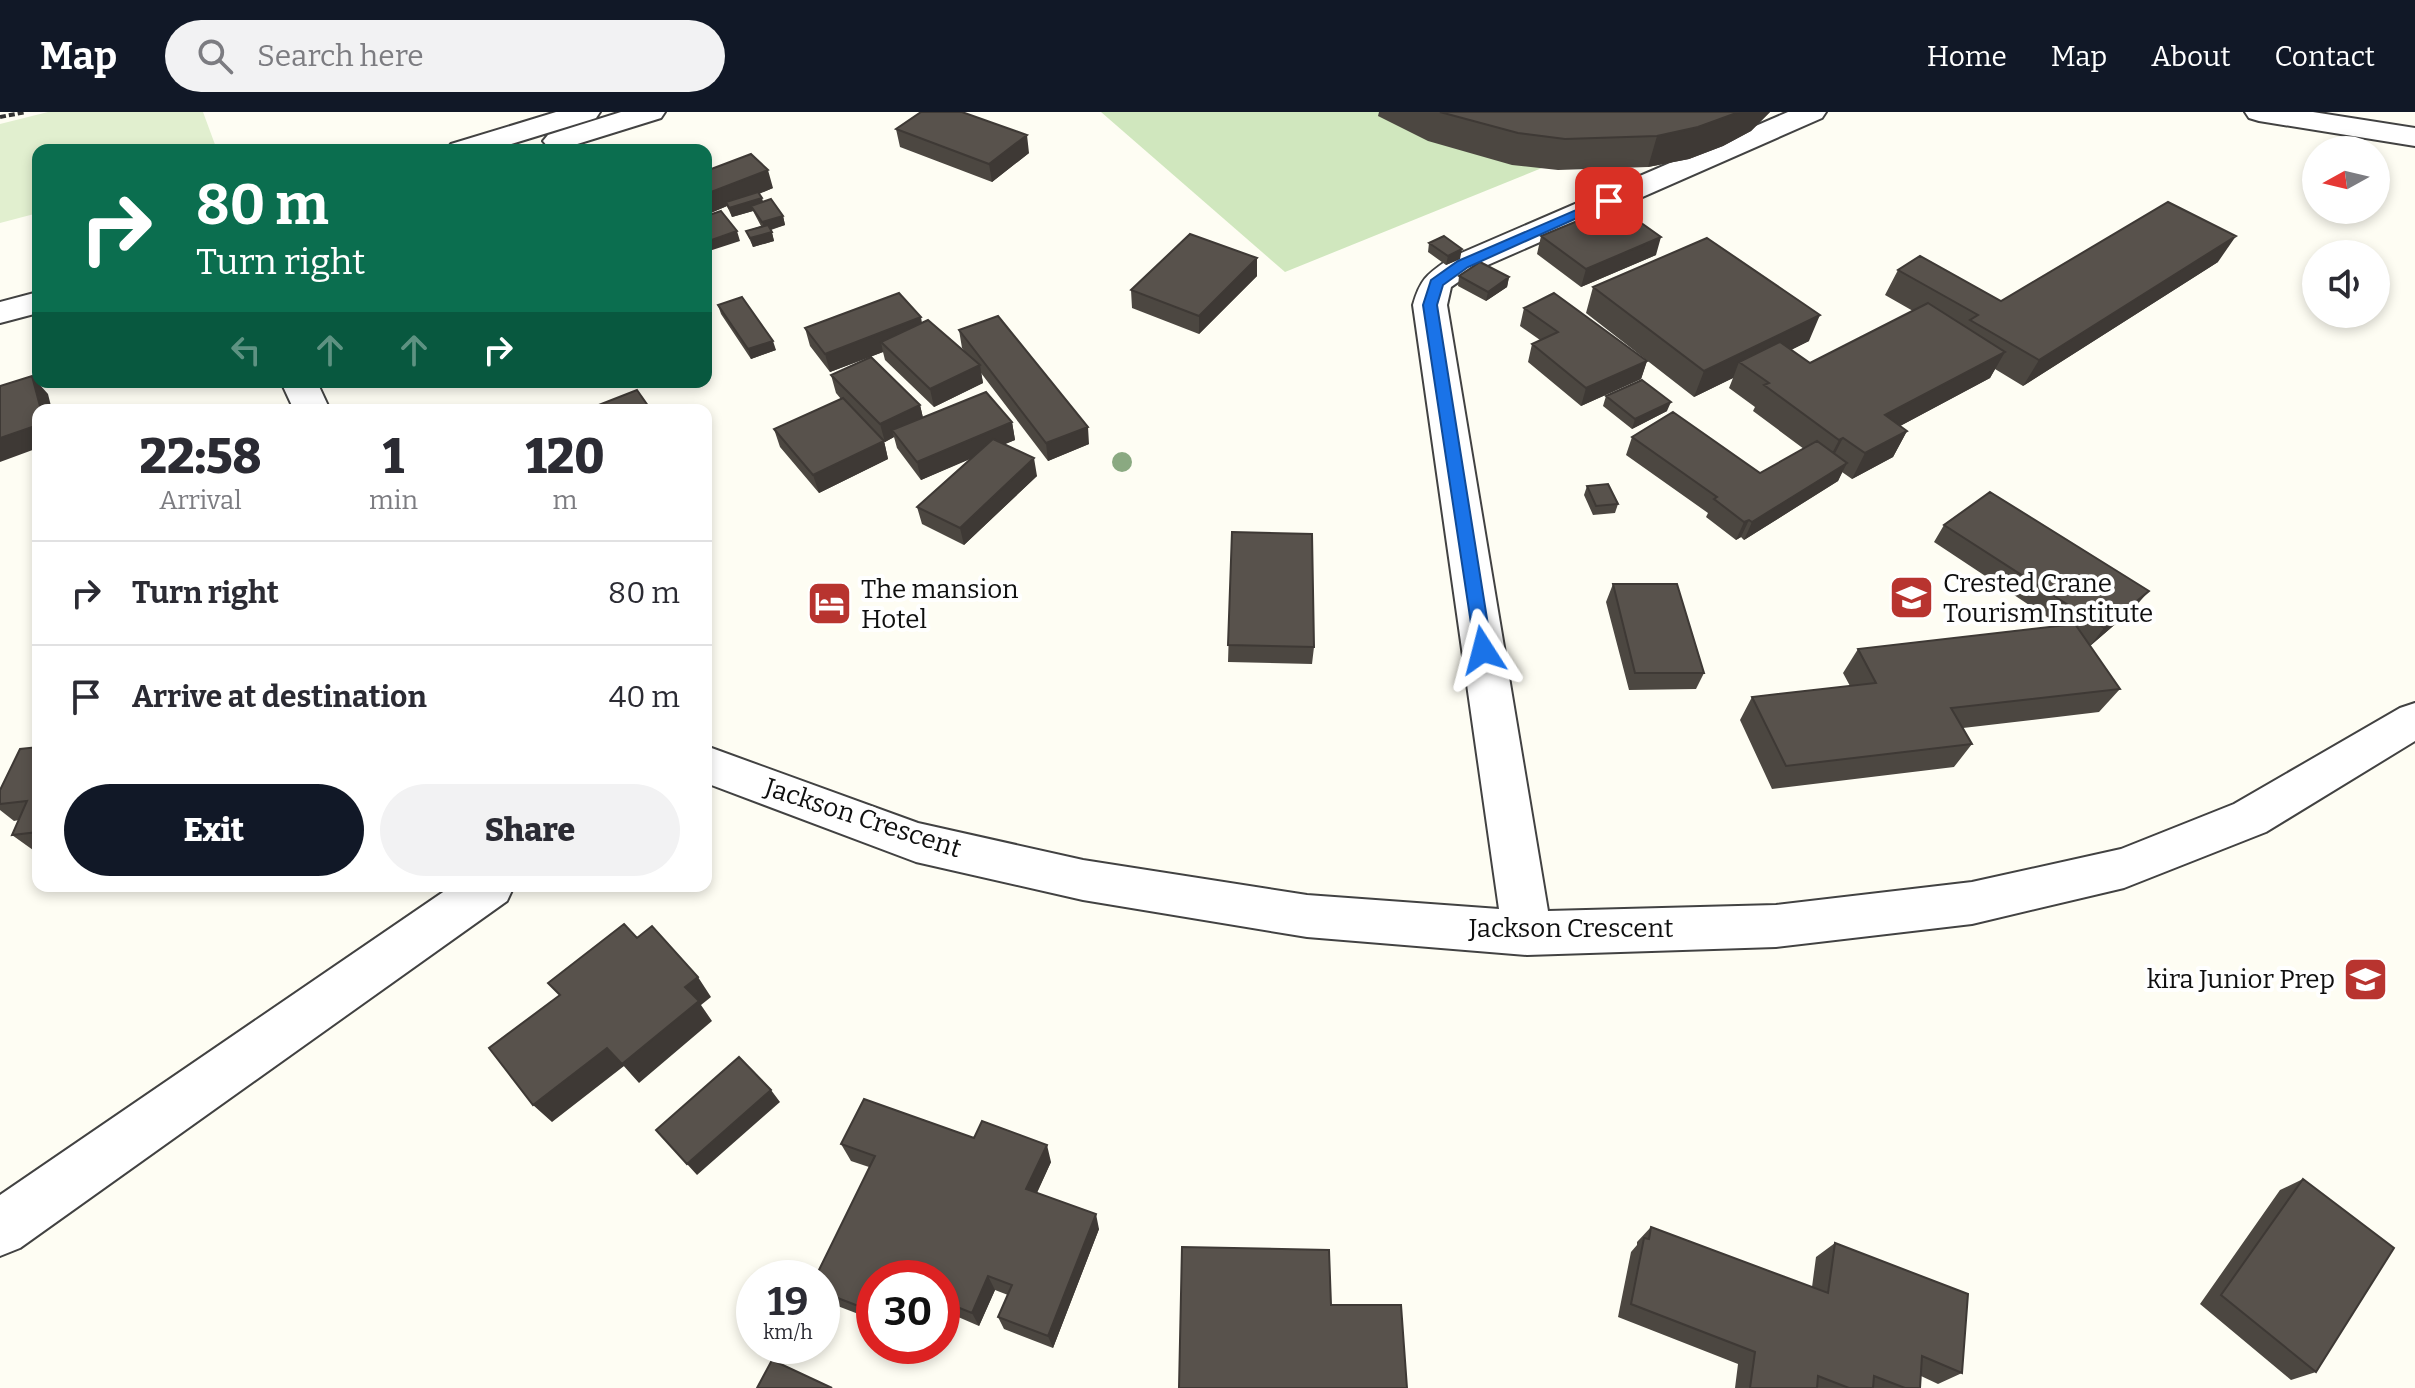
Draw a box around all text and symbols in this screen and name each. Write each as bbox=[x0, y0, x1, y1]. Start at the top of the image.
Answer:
search box bbox=[165, 20, 725, 92]
text: Map bbox=[40, 33, 117, 79]
icon: search bbox=[193, 34, 237, 78]
text: Search here bbox=[257, 38, 424, 74]
text: Home bbox=[1927, 40, 2007, 73]
text: Map bbox=[2051, 40, 2107, 73]
text: About bbox=[2151, 40, 2231, 73]
text: Contact bbox=[2275, 40, 2375, 73]
north arrow bbox=[2302, 136, 2390, 224]
map controls bbox=[2302, 136, 2390, 328]
pin bbox=[1575, 167, 1643, 235]
text: 80 m bbox=[196, 172, 329, 239]
icon: right bbox=[64, 176, 168, 280]
icon: arrive bbox=[1587, 179, 1631, 223]
text: Turn right bbox=[196, 240, 365, 284]
button: sound bbox=[2302, 240, 2390, 328]
icon: left bbox=[224, 328, 268, 372]
icon: ahead bbox=[308, 328, 352, 372]
icon: ahead bbox=[392, 328, 436, 372]
icon: right bbox=[476, 328, 520, 372]
text: 22:58 bbox=[139, 428, 262, 486]
text: 1 bbox=[383, 428, 404, 486]
text: 120 bbox=[525, 428, 605, 486]
text: Arrival bbox=[159, 485, 242, 516]
text: min bbox=[369, 485, 418, 516]
text: m bbox=[553, 485, 577, 516]
place label: Crested Crane Tourism Institute bbox=[1943, 568, 2153, 629]
icon: right bbox=[64, 571, 108, 615]
place label: The mansion Hotel bbox=[861, 574, 1019, 635]
school or university icon: Crested Crane Tourism Institute bbox=[1888, 574, 1936, 622]
text: Turn right bbox=[132, 575, 279, 611]
text: 80 m bbox=[608, 575, 680, 611]
hotel icon: The mansion Hotel bbox=[806, 580, 854, 628]
position arrow bbox=[1441, 608, 1525, 692]
icon: arrive bbox=[64, 675, 108, 719]
text: Arrive at destination bbox=[132, 679, 427, 715]
text: 40 m bbox=[609, 679, 680, 715]
street label: Jackson Crescent bbox=[760, 771, 966, 865]
button: Exit bbox=[64, 784, 364, 876]
button: Share bbox=[380, 784, 680, 876]
street label: Jackson Crescent bbox=[1468, 913, 1674, 944]
school or university icon: kira Junior Prep bbox=[2342, 955, 2390, 1003]
place label: kira Junior Prep bbox=[2147, 964, 2335, 995]
speed limit sign: 30 bbox=[856, 1260, 960, 1364]
text: 19 bbox=[768, 1278, 808, 1326]
text: km/h bbox=[763, 1320, 813, 1344]

